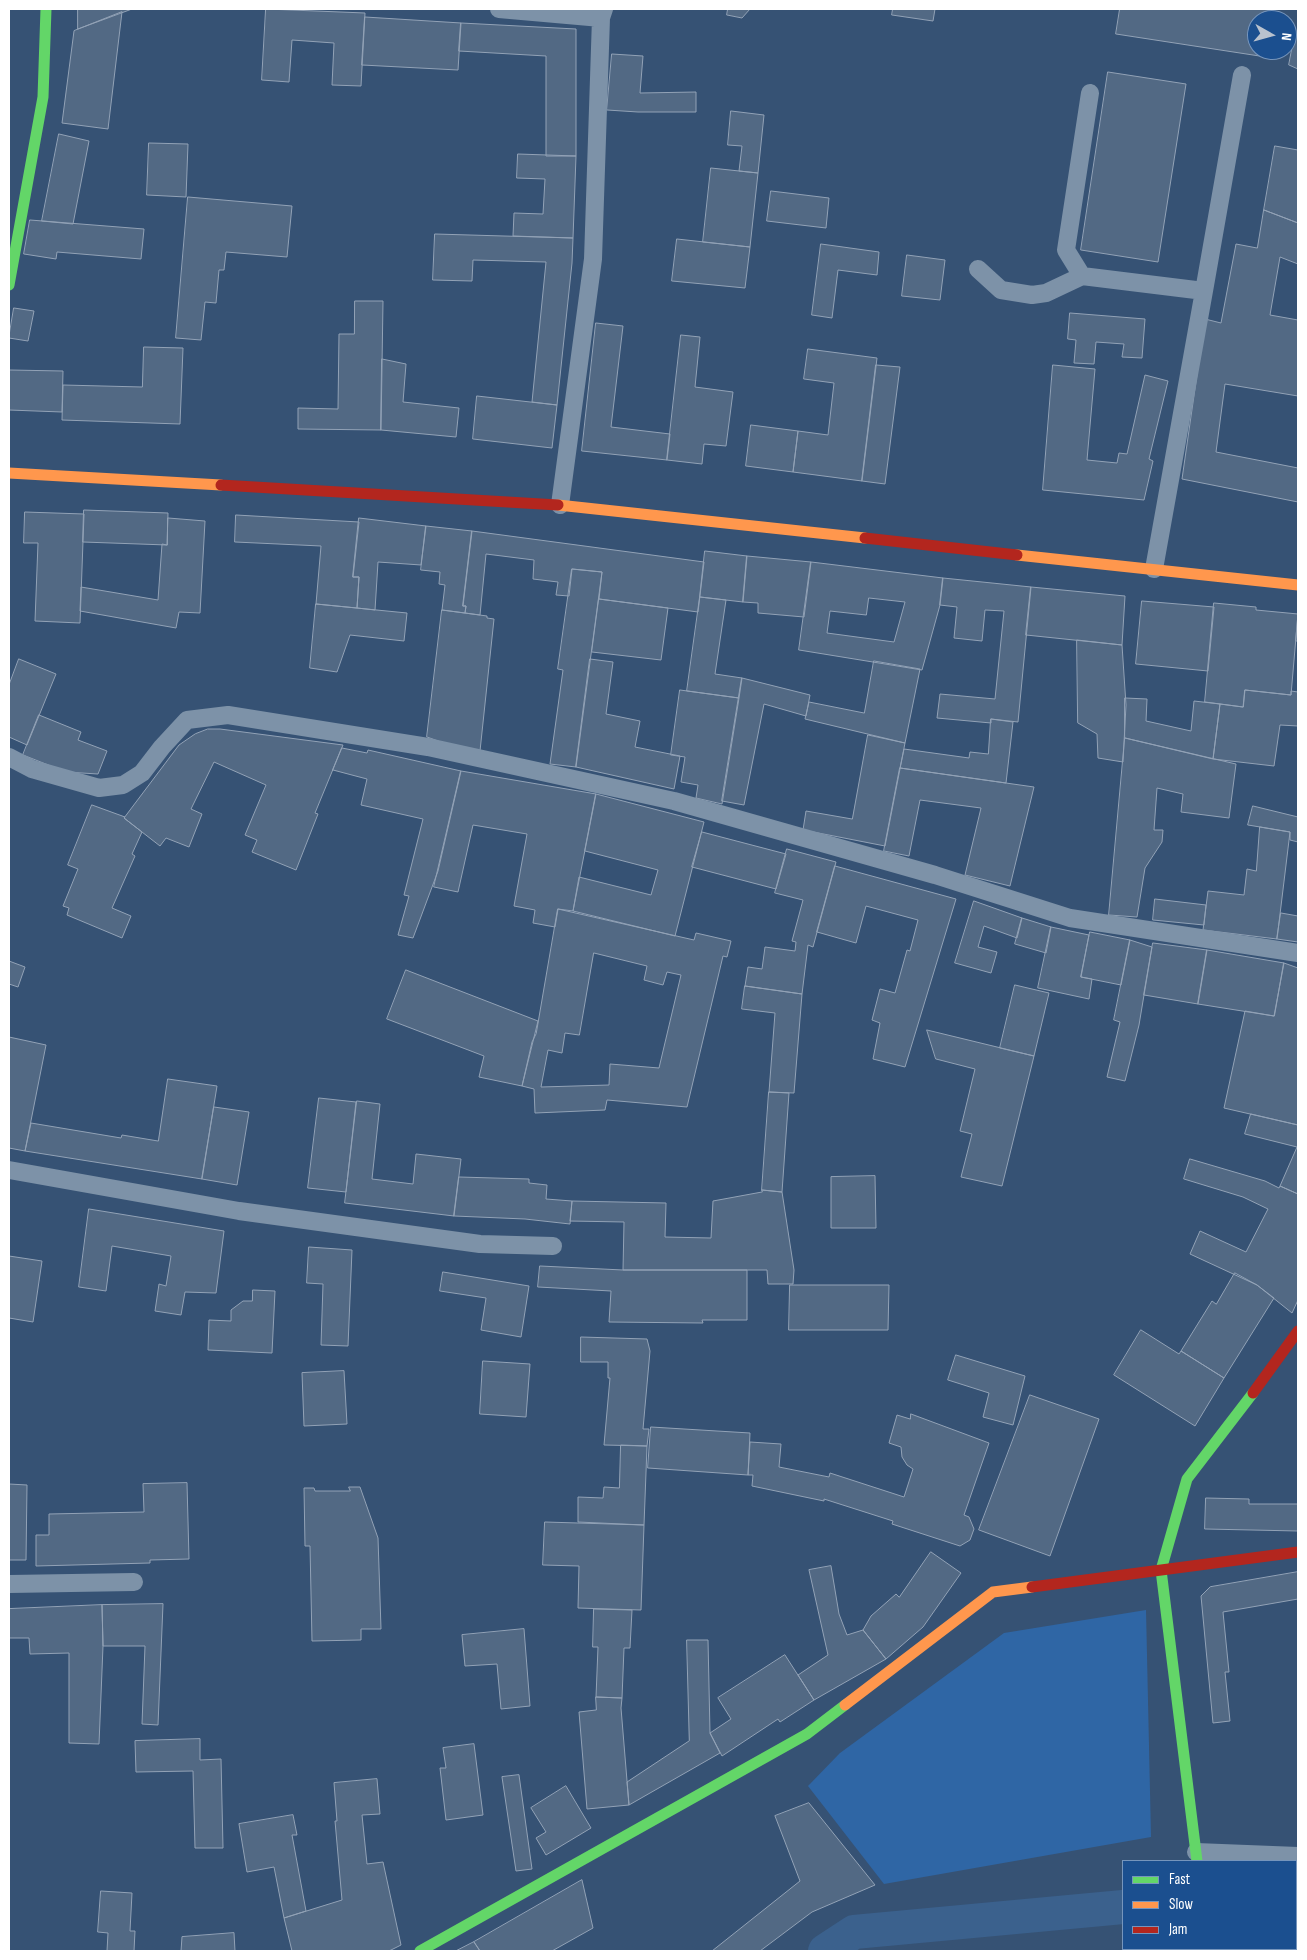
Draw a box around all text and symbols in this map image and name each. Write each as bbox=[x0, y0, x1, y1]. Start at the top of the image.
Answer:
north arrow bbox=[1247, 10, 1297, 60]
text: N bbox=[1278, 32, 1295, 42]
legend bbox=[1122, 1860, 1297, 1950]
text: Fast bbox=[1169, 1870, 1190, 1889]
text: Slow bbox=[1169, 1895, 1193, 1914]
text: Jam bbox=[1169, 1920, 1187, 1939]

